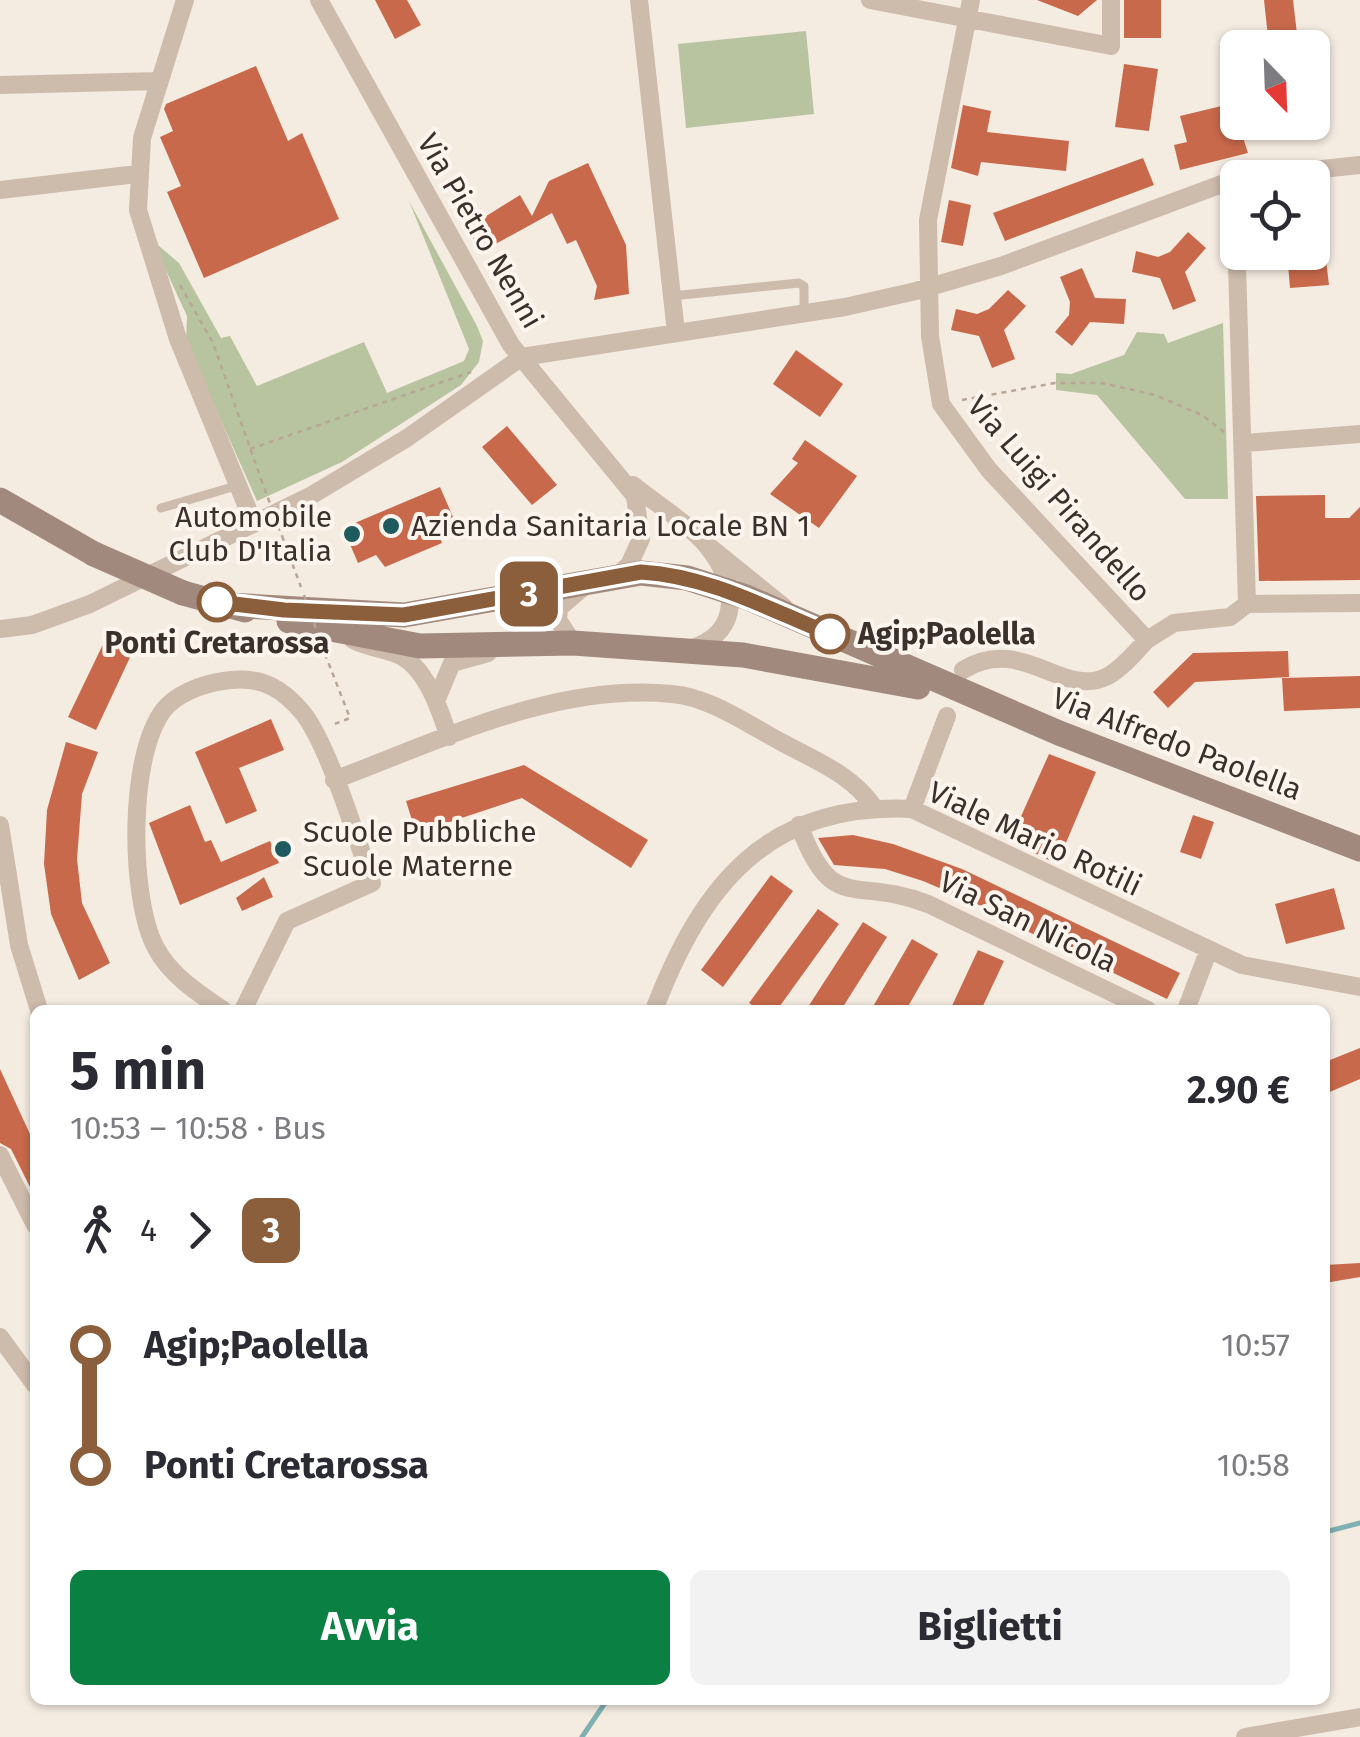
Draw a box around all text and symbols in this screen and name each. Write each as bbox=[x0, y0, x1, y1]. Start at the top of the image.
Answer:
north arrow bbox=[1220, 30, 1330, 140]
map controls bbox=[1220, 30, 1330, 270]
street label: Via Pietro Nenni bbox=[410, 127, 550, 335]
button: locate bbox=[1220, 160, 1330, 270]
street label: Via Luigi Pirandello bbox=[960, 389, 1158, 609]
place label: Automobile Club D'Italia bbox=[169, 499, 332, 569]
place label: Azienda Sanitaria Locale BN 1 bbox=[411, 508, 810, 544]
marker: Azienda Sanitaria Locale BN 1 bbox=[380, 515, 402, 537]
marker: Automobile Club D'Italia bbox=[341, 523, 363, 545]
line badge: 3 bbox=[496, 562, 562, 626]
text: 3 bbox=[520, 573, 538, 615]
marker: Ponti Cretarossa bbox=[198, 583, 236, 621]
marker: Agip;Paolella bbox=[811, 615, 849, 653]
place label: Agip;Paolella bbox=[857, 616, 1036, 652]
place label: Ponti Cretarossa bbox=[105, 625, 329, 661]
street label: Via Alfredo Paolella bbox=[1047, 680, 1307, 808]
street label: Viale Mario Rotili bbox=[923, 774, 1147, 904]
place label: Scuole Pubbliche Scuole Materne bbox=[303, 814, 537, 884]
marker: Scuole Pubbliche Scuole Materne bbox=[272, 838, 294, 860]
street label: Via San Nicola bbox=[933, 864, 1123, 980]
text: 5 min bbox=[70, 1038, 206, 1104]
text: 2.90 € bbox=[1187, 1067, 1290, 1113]
text: 10:53 – 10:58 · Bus bbox=[70, 1109, 326, 1147]
icon: walk bbox=[70, 1203, 125, 1258]
icon: forward bbox=[172, 1203, 227, 1258]
text: 3 bbox=[262, 1209, 280, 1251]
text: 4 bbox=[140, 1211, 157, 1249]
text: Agip;Paolella bbox=[144, 1322, 369, 1368]
text: 10:57 bbox=[1221, 1326, 1290, 1364]
text: Ponti Cretarossa bbox=[144, 1442, 429, 1488]
text: 10:58 bbox=[1217, 1446, 1290, 1484]
button: Avvia bbox=[70, 1570, 670, 1685]
button: Biglietti bbox=[690, 1570, 1290, 1685]

